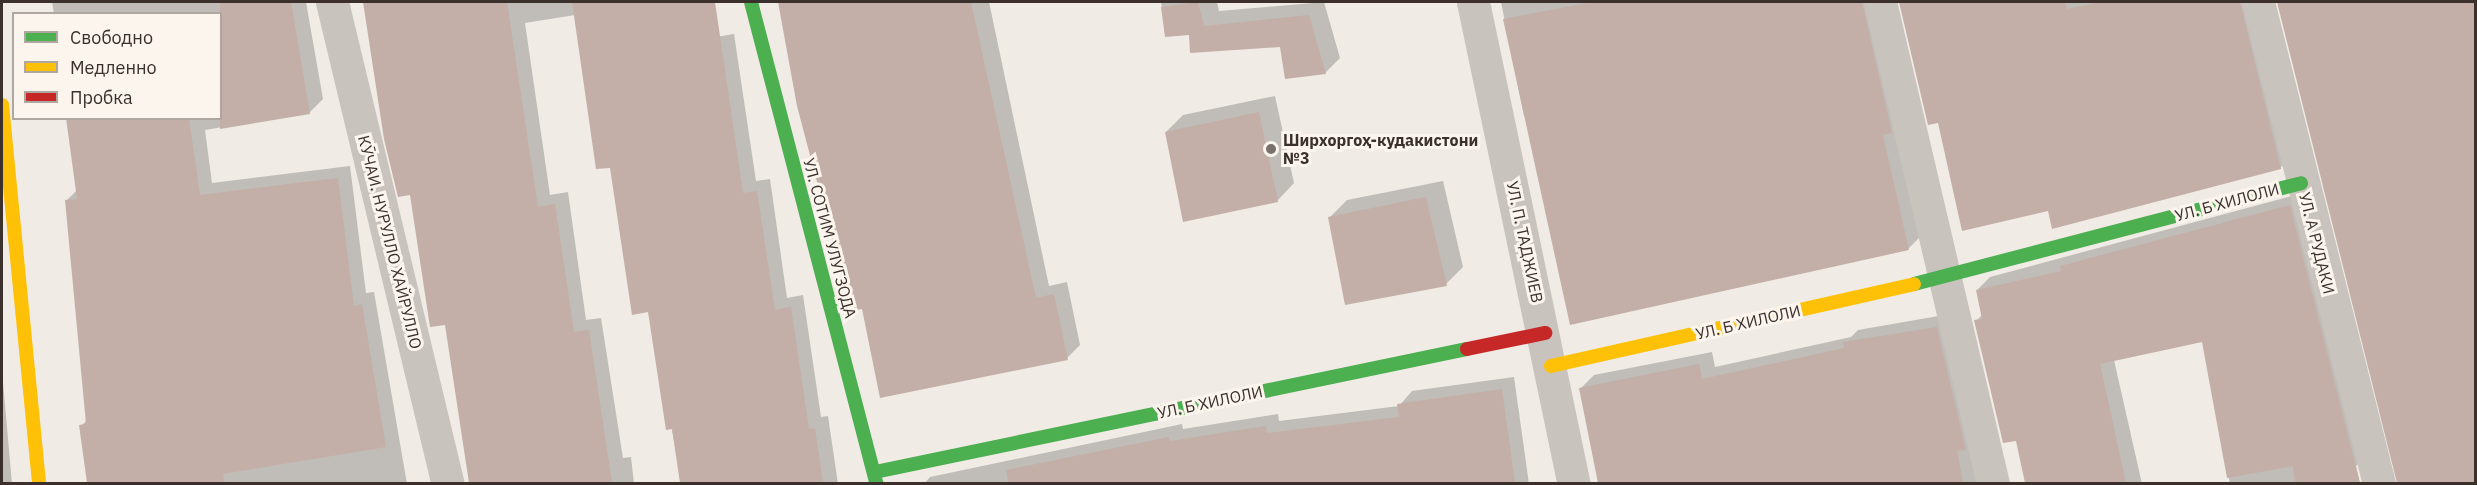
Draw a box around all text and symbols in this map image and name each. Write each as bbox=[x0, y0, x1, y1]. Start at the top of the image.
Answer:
legend bbox=[12, 12, 222, 120]
text: Свободно bbox=[70, 26, 153, 49]
text: Медленно bbox=[70, 56, 157, 79]
text: Пробка bbox=[70, 86, 133, 109]
place label: Ширхоргоҳ-кудакистони №3 bbox=[1283, 130, 1478, 168]
street label: КӮЧАИ. НУРУЛЛО ХАЙРУЛЛО bbox=[354, 133, 426, 351]
marker: Ширхоргоҳ-кудакистони №3 bbox=[1264, 142, 1278, 156]
street label: УЛ. СОТИМ УЛУГЗОДА bbox=[799, 156, 861, 320]
street label: УЛ. П. ТАДЖИЕВ bbox=[1503, 179, 1547, 305]
street label: УЛ. Б ХИЛОЛИ bbox=[2173, 179, 2281, 225]
street label: УЛ. А РУДАКИ bbox=[2295, 190, 2339, 296]
street label: УЛ. Б ХИЛОЛИ bbox=[1694, 301, 1802, 343]
street label: УЛ. Б ХИЛОЛИ bbox=[1156, 381, 1264, 423]

